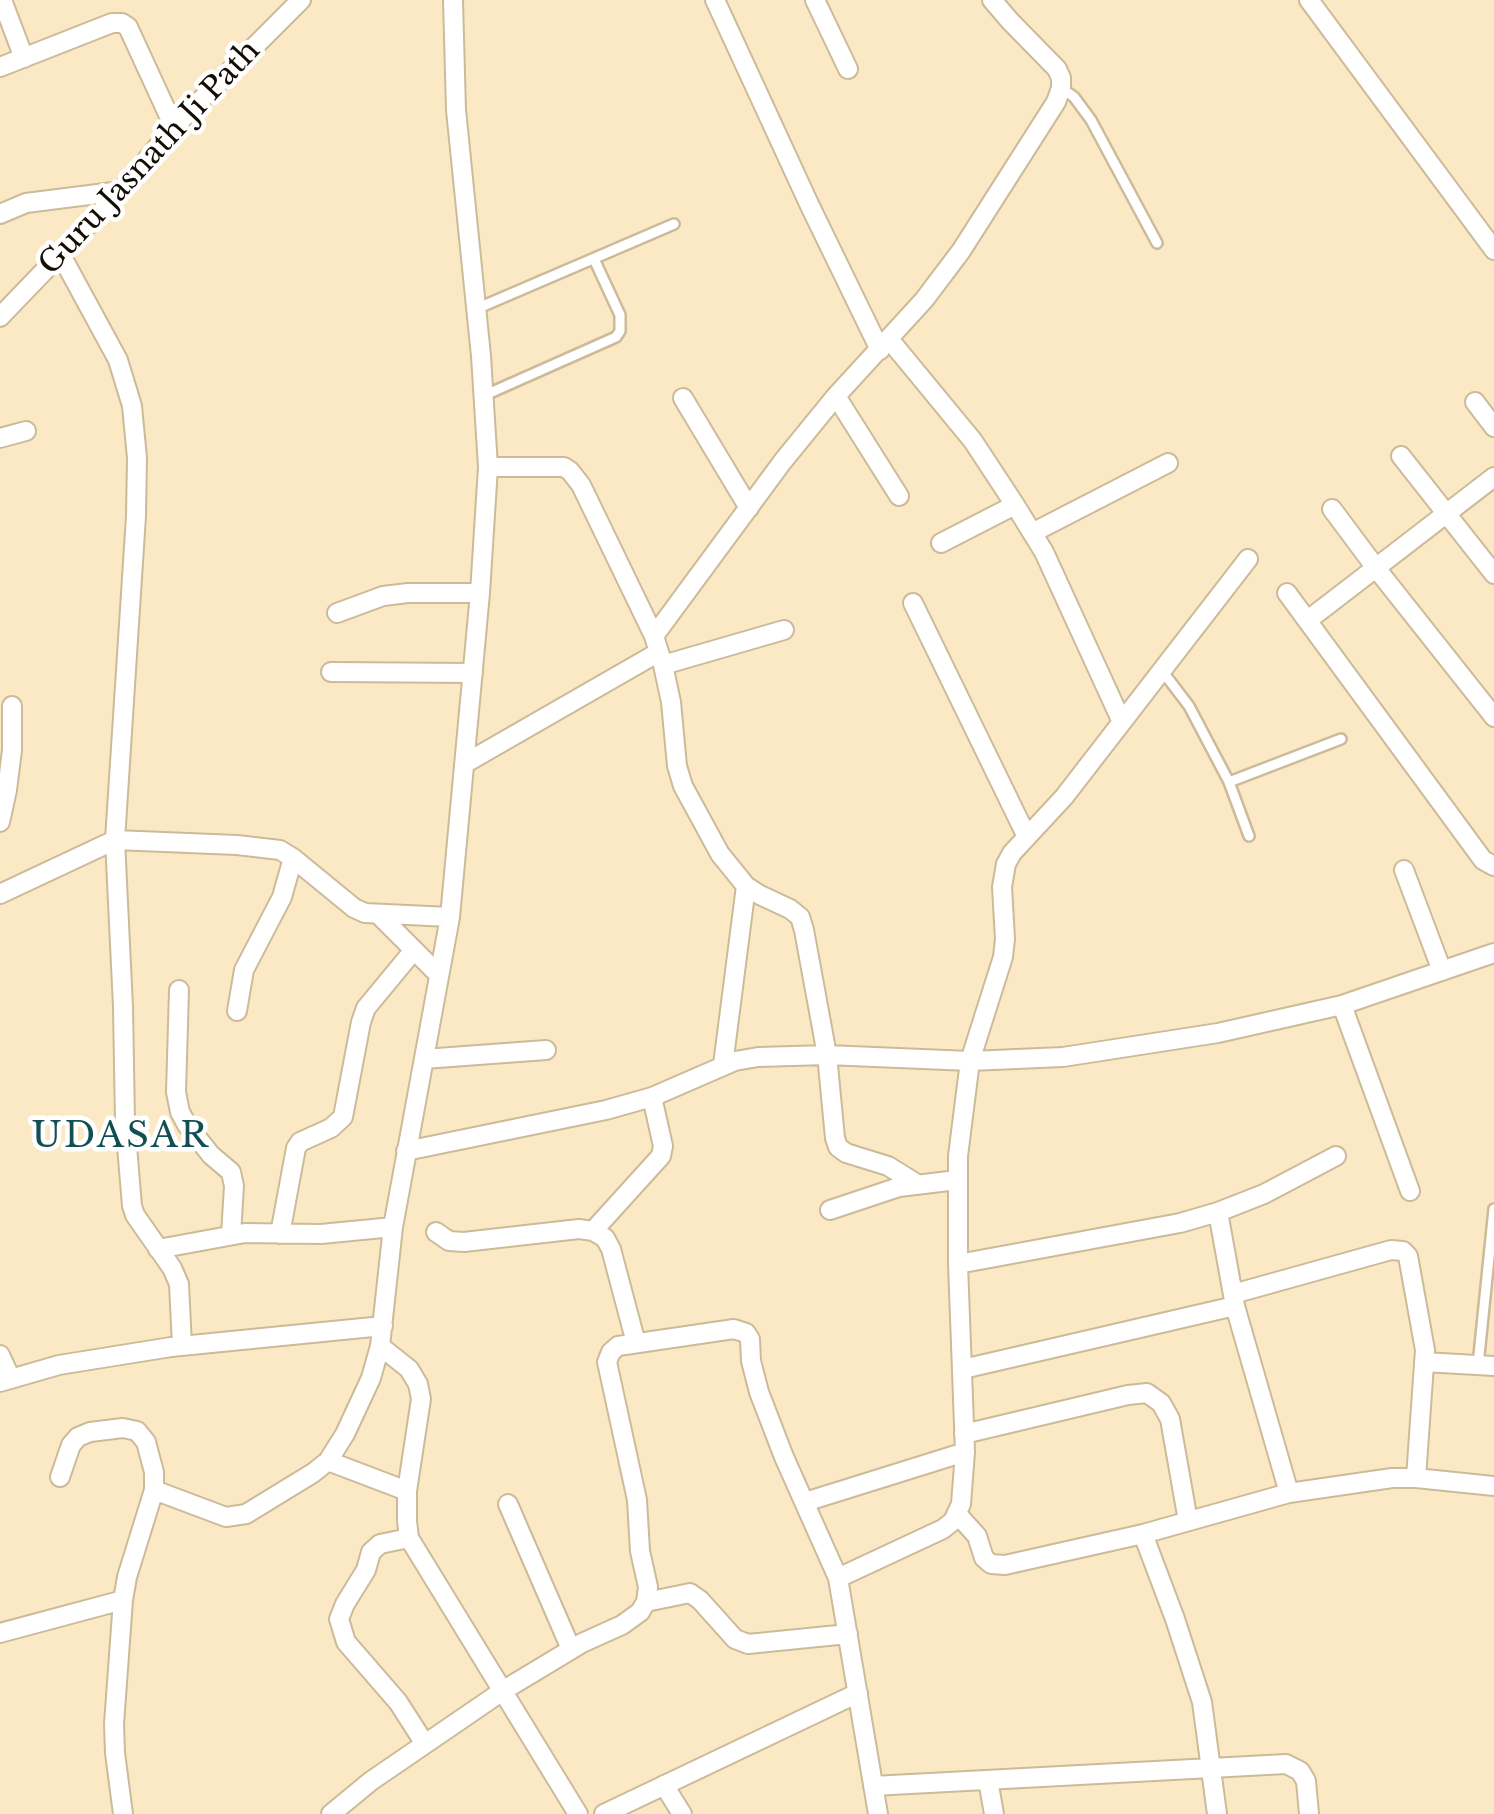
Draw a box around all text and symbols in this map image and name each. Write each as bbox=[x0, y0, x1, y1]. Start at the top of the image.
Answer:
street label: Guru Jasnath Ji Path bbox=[32, 33, 268, 283]
district label: UDASAR bbox=[32, 1116, 210, 1158]

